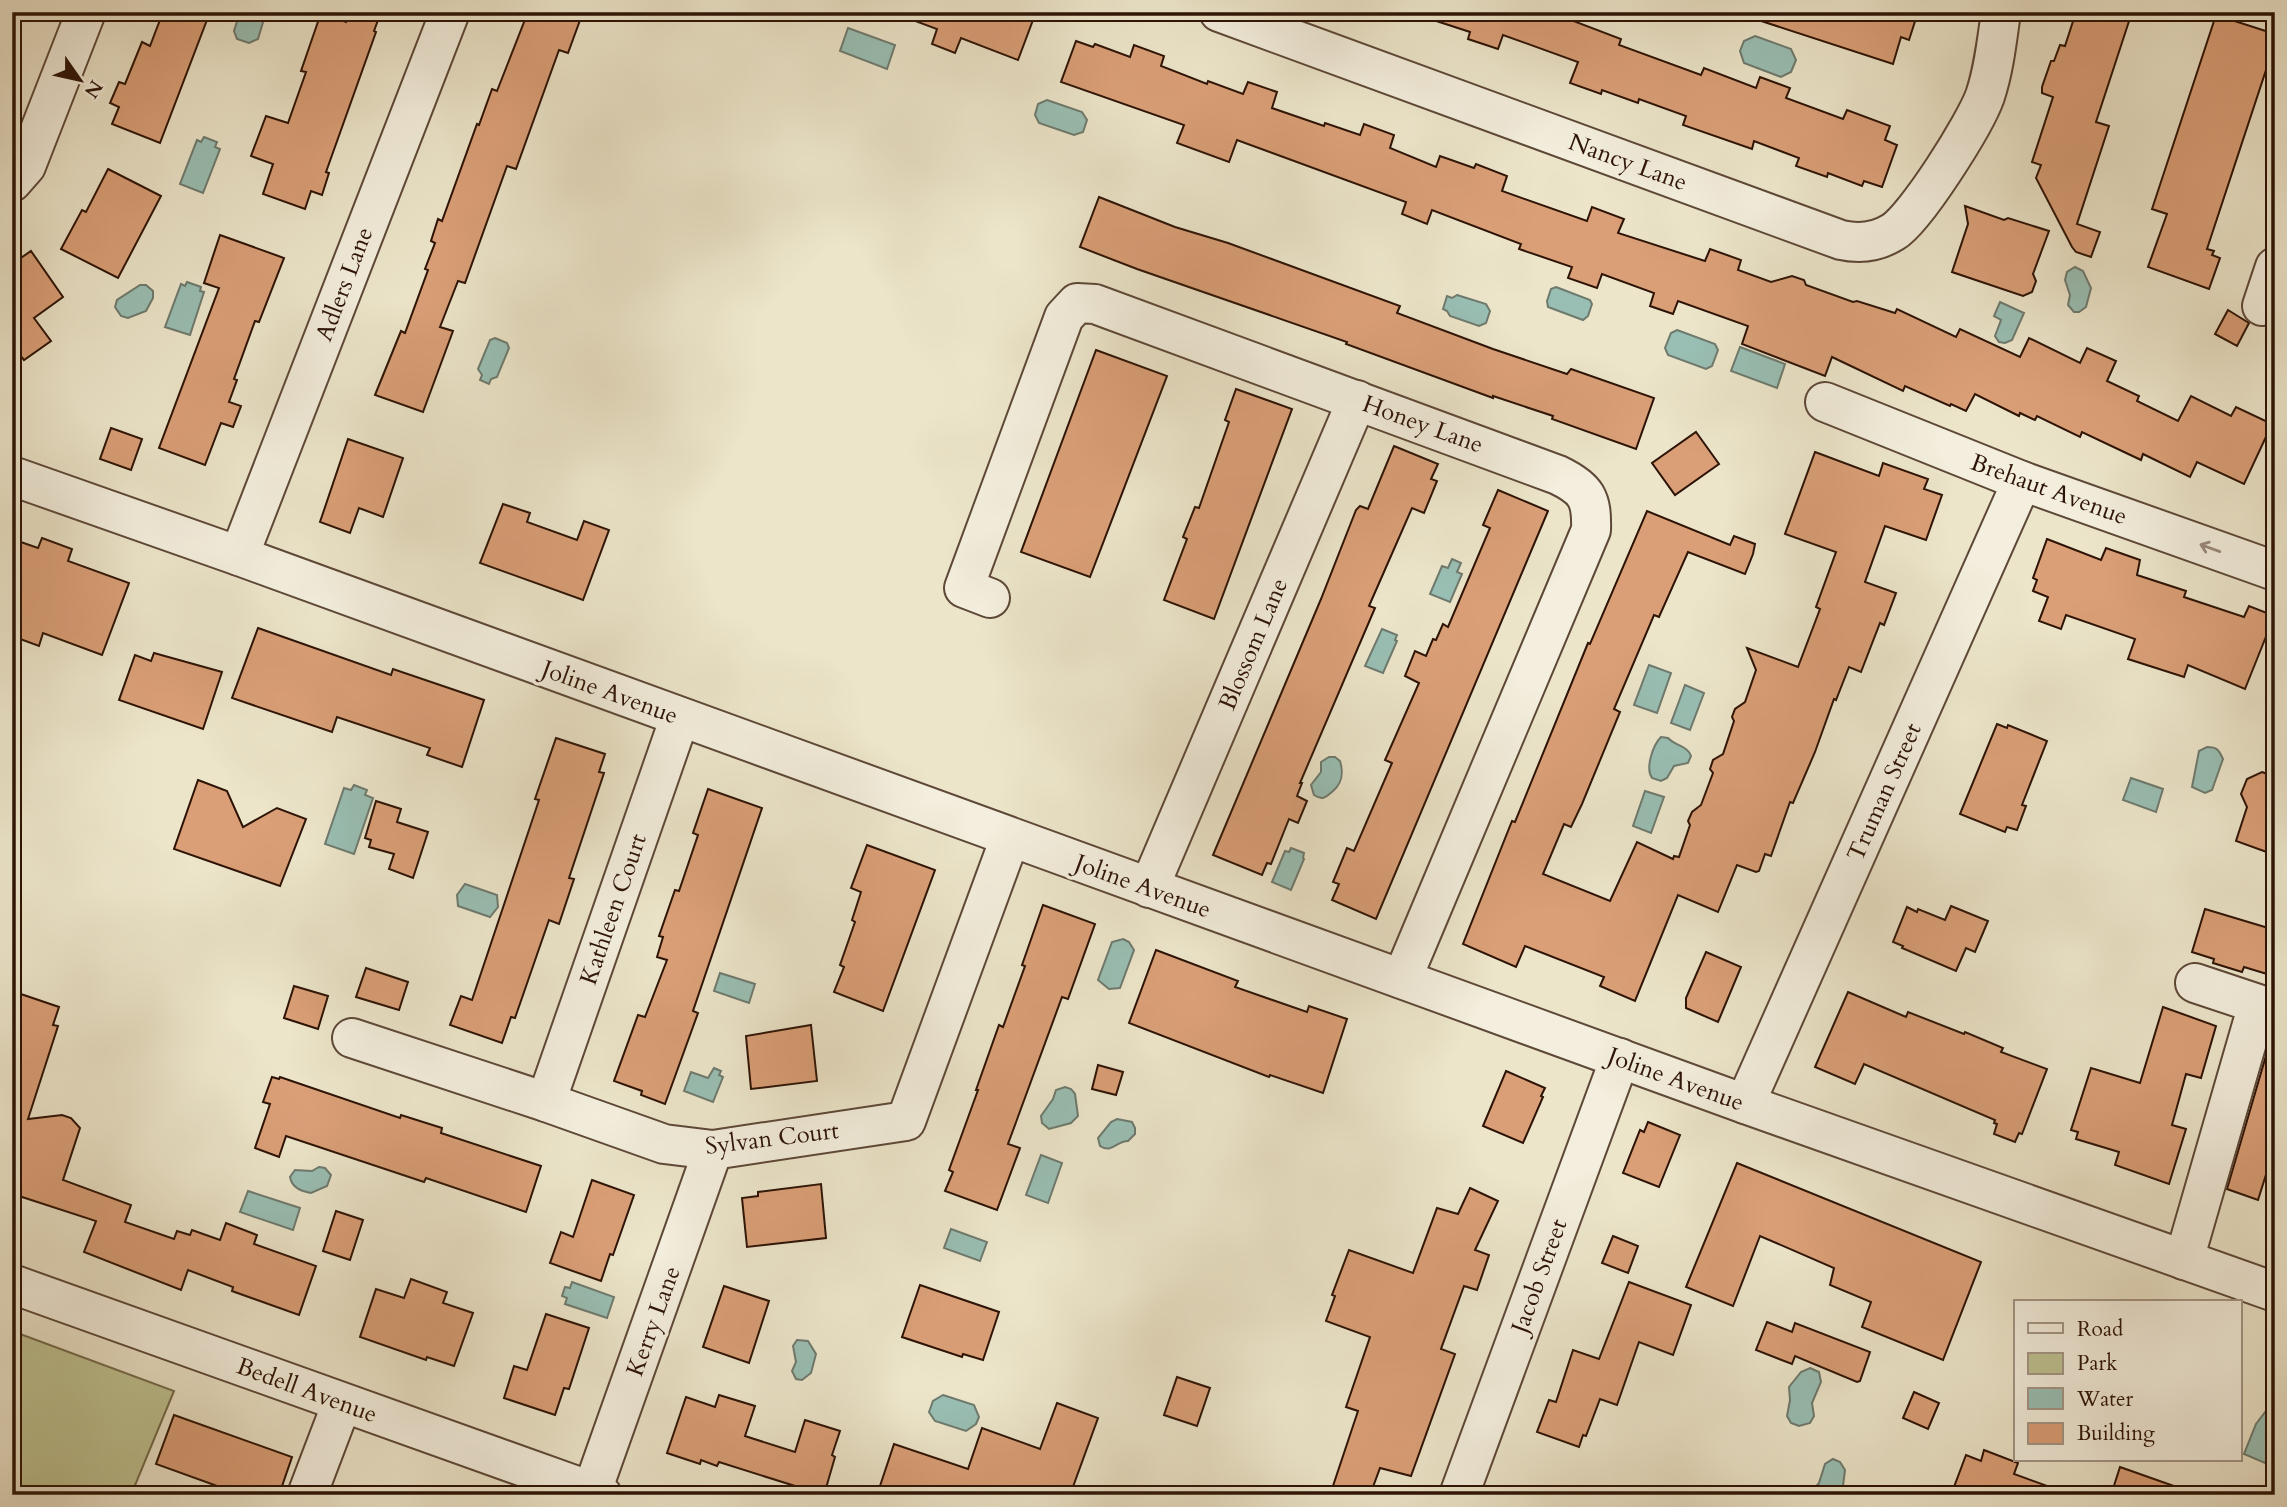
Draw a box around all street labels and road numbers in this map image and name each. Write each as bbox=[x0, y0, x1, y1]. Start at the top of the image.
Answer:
street label: Nancy Lane bbox=[1564, 126, 1692, 199]
street label: Adlers Lane bbox=[308, 222, 381, 346]
street label: Honey Lane bbox=[1358, 387, 1488, 462]
street label: Brehaut Avenue bbox=[1966, 446, 2132, 533]
street label: Blossom Lane bbox=[1211, 573, 1296, 715]
street label: Joline Avenue bbox=[534, 652, 683, 732]
street label: Truman Street bbox=[1839, 718, 1930, 867]
street label: Kathleen Court bbox=[572, 829, 655, 989]
street label: Joline Avenue bbox=[1067, 846, 1216, 926]
street label: Joline Avenue bbox=[1600, 1039, 1749, 1119]
street label: Sylvan Court bbox=[703, 1114, 841, 1163]
street label: Jacob Street bbox=[1503, 1214, 1576, 1341]
street label: Kerry Lane bbox=[618, 1262, 689, 1381]
street label: Bedell Avenue bbox=[232, 1350, 382, 1431]

